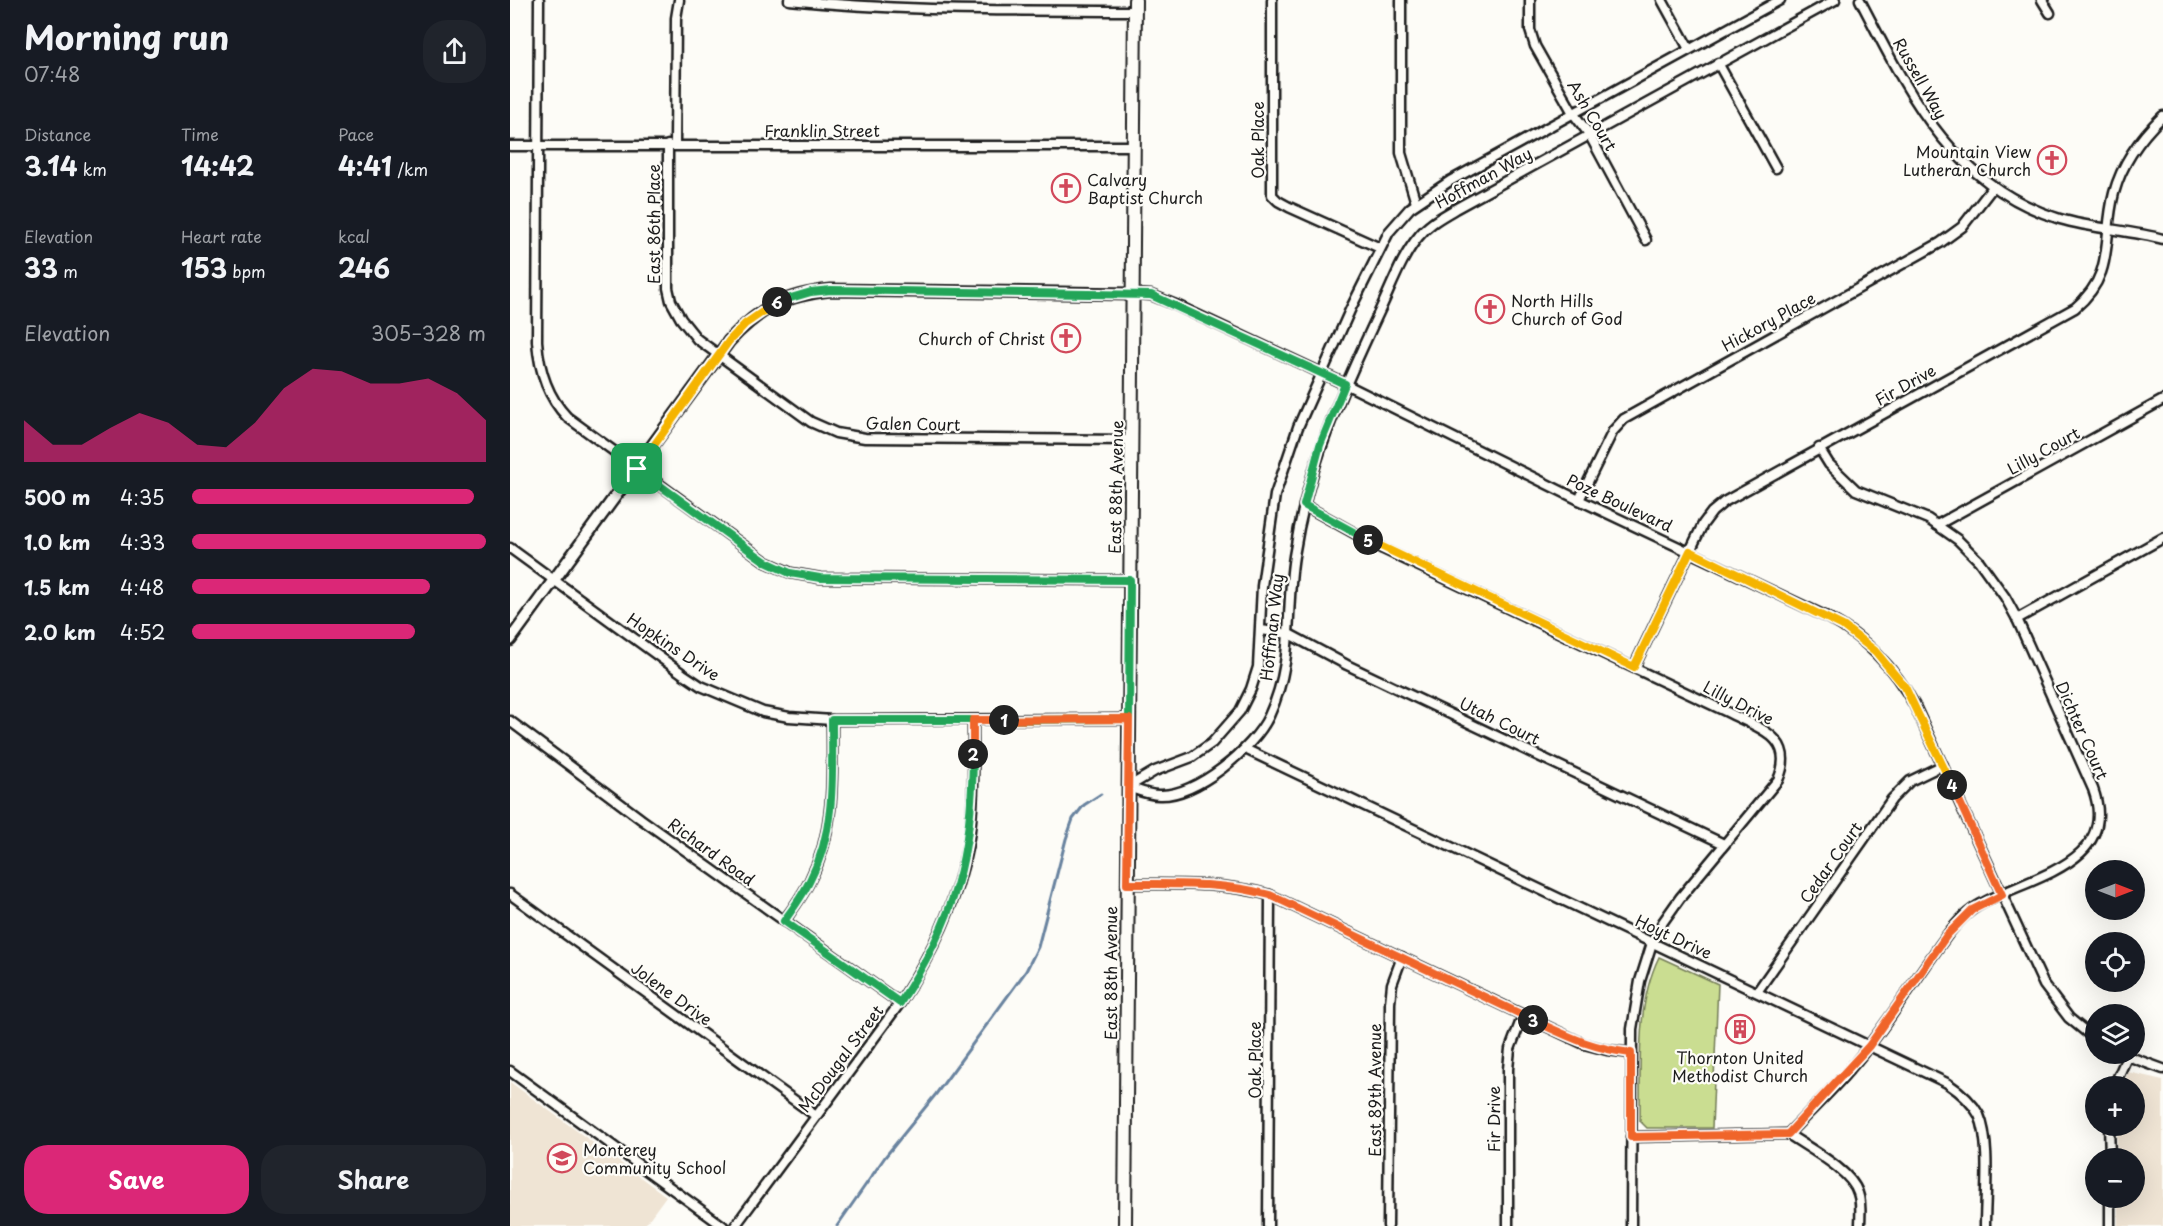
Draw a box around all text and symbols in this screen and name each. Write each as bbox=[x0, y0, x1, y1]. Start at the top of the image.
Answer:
text: Morning run bbox=[24, 11, 229, 61]
button: share bbox=[423, 20, 486, 83]
street label: Russell Way bbox=[1888, 33, 1954, 123]
text: 07:48 bbox=[24, 59, 80, 89]
street label: Ash Court bbox=[1562, 75, 1624, 155]
street label: Oak Place bbox=[1245, 101, 1269, 179]
street label: Franklin Street bbox=[764, 118, 880, 142]
text: Distance bbox=[24, 122, 91, 146]
text: Time bbox=[181, 122, 219, 146]
text: Pace bbox=[338, 122, 374, 146]
place label: Mountain View Lutheran Church bbox=[1903, 139, 2032, 181]
street label: Hoffman Way bbox=[1430, 140, 1536, 214]
church icon: Mountain View Lutheran Church bbox=[2036, 144, 2068, 176]
text: 3.14 bbox=[24, 146, 78, 185]
text: 14:42 bbox=[181, 146, 254, 185]
text: 4:41 bbox=[338, 146, 392, 185]
text: km bbox=[78, 157, 107, 181]
text: /km bbox=[392, 157, 428, 181]
street label: East 86th Place bbox=[641, 164, 665, 284]
place label: Calvary Baptist Church bbox=[1087, 167, 1203, 209]
church icon: Calvary Baptist Church bbox=[1050, 172, 1082, 204]
text: Elevation bbox=[24, 224, 93, 248]
text: Heart rate bbox=[181, 224, 262, 248]
text: kcal bbox=[338, 224, 370, 248]
text: 33 bbox=[24, 248, 58, 287]
text: 153 bbox=[181, 248, 227, 287]
text: 246 bbox=[338, 248, 390, 287]
text: m bbox=[58, 259, 78, 283]
text: bpm bbox=[227, 259, 266, 283]
street label: Hickory Place bbox=[1717, 285, 1819, 357]
pin: 6 bbox=[762, 287, 792, 317]
place label: North Hills Church of God bbox=[1511, 288, 1623, 330]
text: 6 bbox=[771, 290, 783, 314]
church icon: North Hills Church of God bbox=[1474, 293, 1506, 325]
text: Elevation bbox=[24, 318, 110, 348]
text: 305–328 m bbox=[371, 318, 486, 348]
church icon: Church of Christ bbox=[1050, 322, 1082, 354]
place label: Church of Christ bbox=[918, 326, 1045, 350]
street label: Fir Drive bbox=[1870, 357, 1940, 411]
street label: Galen Court bbox=[865, 410, 961, 436]
street label: East 88th Avenue bbox=[1102, 420, 1128, 554]
street label: Lilly Court bbox=[2002, 420, 2084, 480]
pin bbox=[611, 443, 662, 494]
icon: arrive bbox=[620, 452, 653, 485]
street label: Poze Boulevard bbox=[1563, 467, 1677, 537]
text: 500 m bbox=[24, 482, 91, 512]
text: 4:35 bbox=[120, 482, 165, 512]
pin: 5 bbox=[1353, 525, 1383, 555]
text: 1.0 km bbox=[24, 527, 91, 557]
text: 4:33 bbox=[120, 527, 165, 557]
text: 5 bbox=[1363, 528, 1373, 552]
text: 1.5 km bbox=[24, 572, 90, 602]
text: 4:48 bbox=[120, 572, 164, 602]
street label: Hoffman Way bbox=[1253, 572, 1289, 682]
street label: Hopkins Drive bbox=[623, 606, 725, 686]
text: 2.0 km bbox=[24, 617, 96, 647]
text: 4:52 bbox=[120, 617, 165, 647]
street label: Lilly Drive bbox=[1699, 674, 1779, 730]
street label: Dichter Court bbox=[2051, 677, 2116, 783]
street label: Utah Court bbox=[1455, 690, 1545, 750]
pin: 1 bbox=[989, 705, 1019, 735]
text: 1 bbox=[1000, 708, 1008, 732]
pin: 2 bbox=[958, 739, 988, 769]
text: 2 bbox=[967, 742, 979, 766]
pin: 4 bbox=[1937, 770, 1967, 800]
text: 4 bbox=[1947, 773, 1957, 797]
street label: Richard Road bbox=[664, 811, 760, 891]
street label: Cedar Court bbox=[1793, 816, 1867, 908]
north arrow bbox=[2085, 860, 2145, 920]
map controls bbox=[2085, 860, 2145, 1208]
street label: East 88th Avenue bbox=[1098, 906, 1122, 1040]
street label: Hoyt Drive bbox=[1632, 908, 1716, 964]
button: locate bbox=[2085, 932, 2145, 992]
street label: Jolene Drive bbox=[627, 955, 717, 1031]
street label: McDougal Street bbox=[792, 999, 889, 1117]
button: layers bbox=[2085, 1004, 2145, 1064]
pin: 3 bbox=[1518, 1005, 1548, 1035]
text: 3 bbox=[1528, 1008, 1538, 1032]
building icon: Thornton United Methodist Church bbox=[1724, 1013, 1756, 1045]
street label: Oak Place bbox=[1242, 1021, 1266, 1099]
street label: East 89th Avenue bbox=[1362, 1023, 1386, 1157]
place label: Thornton United Methodist Church bbox=[1672, 1045, 1808, 1087]
button: + bbox=[2085, 1076, 2145, 1136]
street label: Fir Drive bbox=[1481, 1085, 1505, 1152]
place label: Monterey Community School bbox=[583, 1137, 726, 1179]
school or university icon: Monterey Community School bbox=[546, 1142, 578, 1174]
button: Save bbox=[24, 1145, 249, 1214]
button: Share bbox=[261, 1145, 486, 1214]
button: − bbox=[2085, 1148, 2145, 1208]

